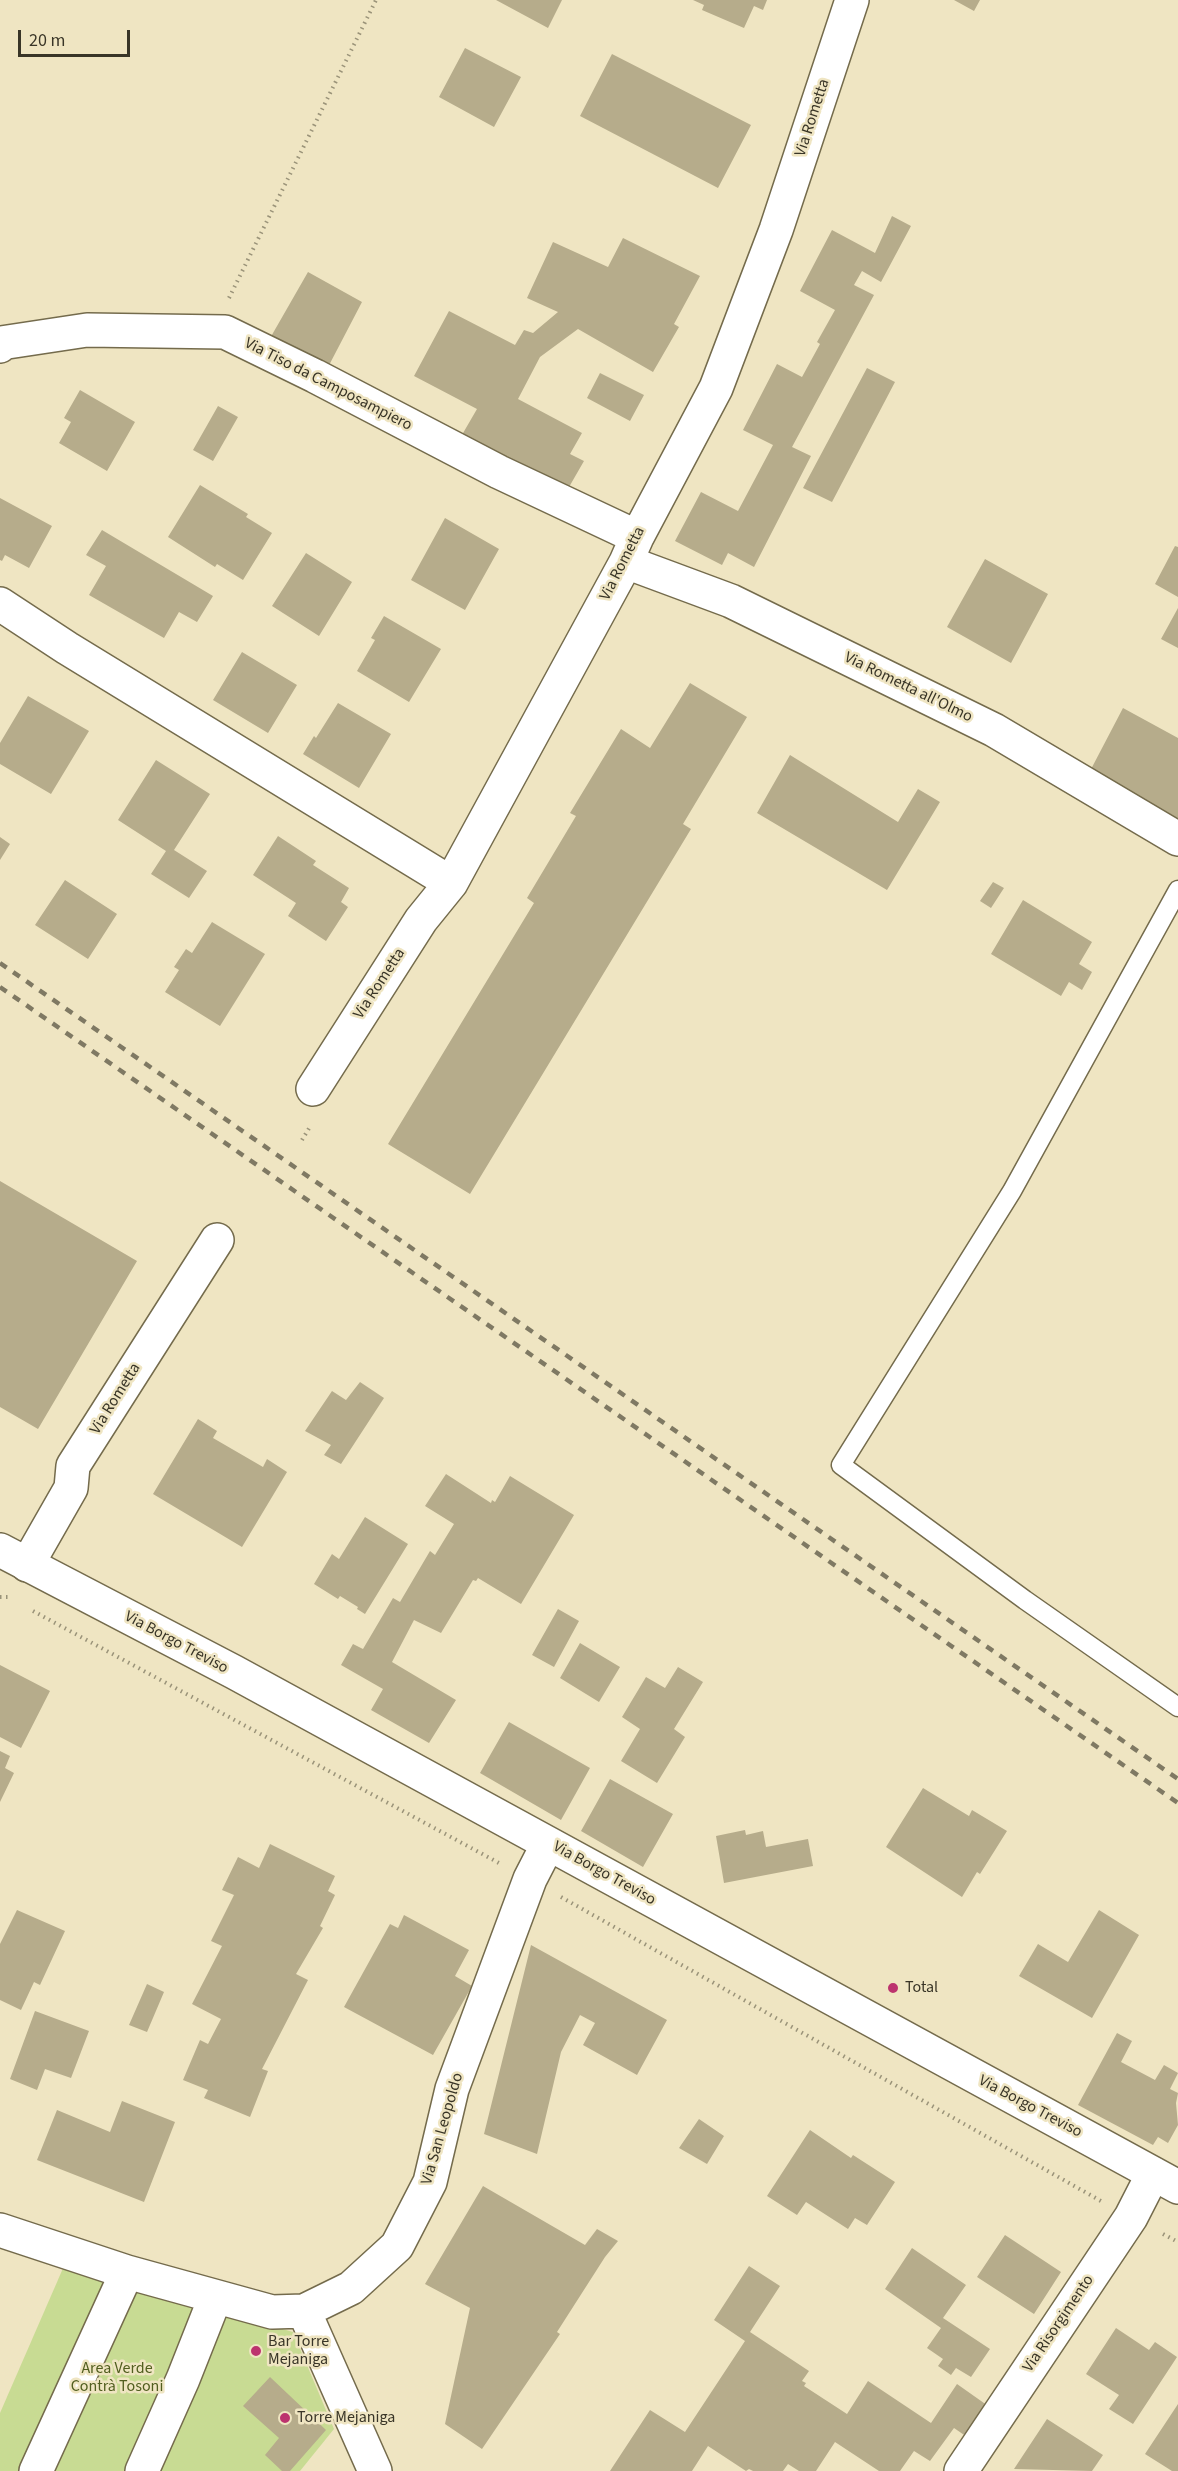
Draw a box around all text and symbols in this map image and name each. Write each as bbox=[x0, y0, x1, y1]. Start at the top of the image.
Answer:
scale bar bbox=[21, 18, 134, 56]
text: 20 m bbox=[29, 28, 65, 53]
street label: Via Rometta bbox=[791, 77, 835, 159]
street label: Via Tiso da Camposampiero bbox=[241, 334, 415, 436]
street label: Via Rometta bbox=[596, 524, 650, 604]
street label: Via Rometta all'Olmo bbox=[841, 649, 975, 727]
street label: Via Rometta bbox=[350, 945, 410, 1023]
street label: Via Rometta bbox=[87, 1360, 145, 1438]
street label: Via Borgo Treviso bbox=[121, 1608, 231, 1678]
street label: Via Borgo Treviso bbox=[549, 1838, 659, 1910]
place label: Total bbox=[905, 1978, 938, 1998]
marker: Total bbox=[886, 1981, 900, 1995]
street label: Via San Leopoldo bbox=[418, 2071, 468, 2187]
street label: Via Borgo Treviso bbox=[975, 2072, 1085, 2142]
street label: Via Risorgimento bbox=[1019, 2272, 1099, 2376]
place label: Bar Torre Mejaniga bbox=[268, 2332, 329, 2370]
marker: Bar Torre Mejaniga bbox=[249, 2344, 263, 2358]
park label: Area Verde Contrà Tosoni bbox=[71, 2359, 163, 2397]
place label: Torre Mejaniga bbox=[297, 2408, 395, 2428]
marker: Torre Mejaniga bbox=[278, 2411, 292, 2425]

